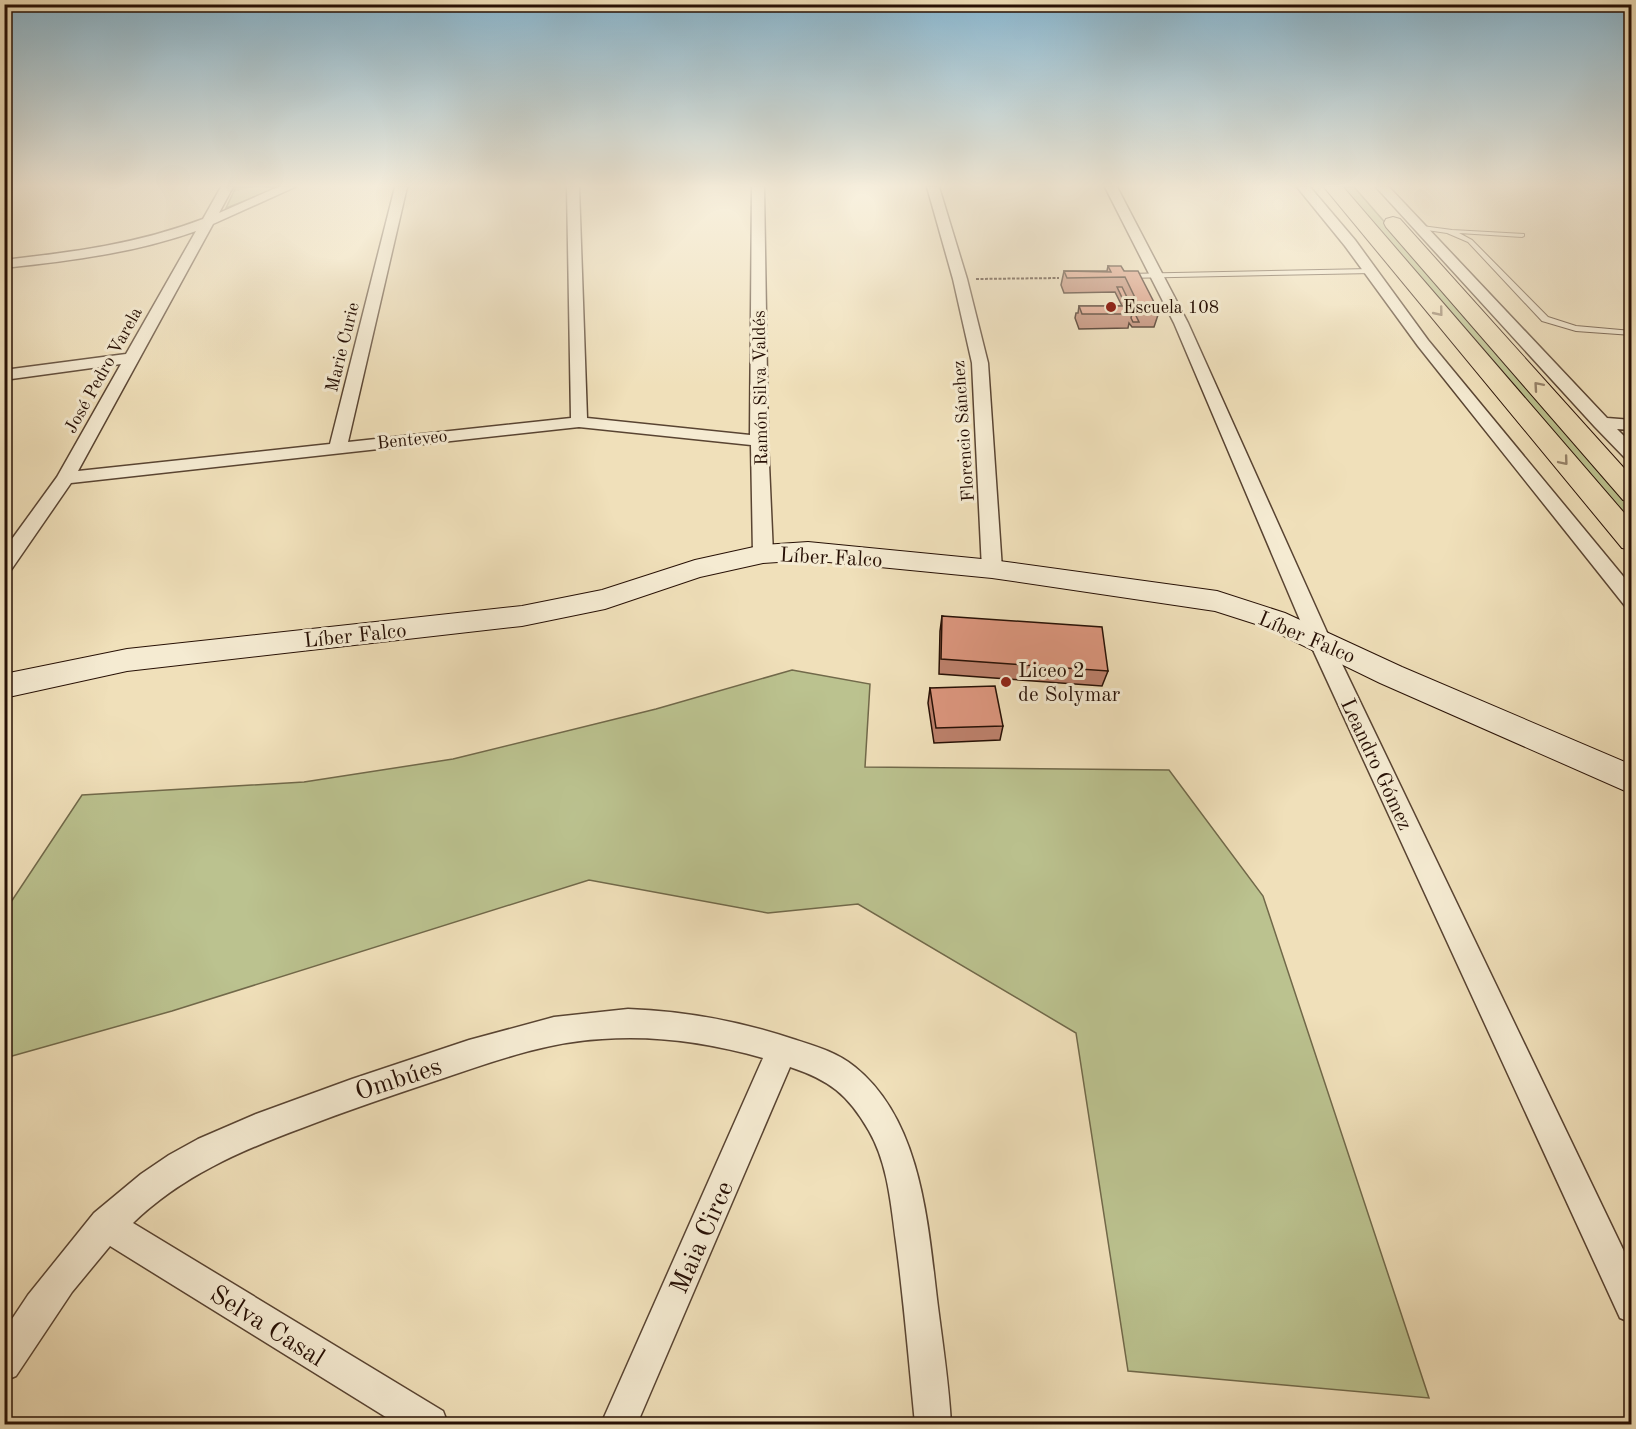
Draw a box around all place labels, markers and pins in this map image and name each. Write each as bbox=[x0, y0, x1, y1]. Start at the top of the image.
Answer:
place label: Escuela 108 bbox=[1123, 299, 1219, 317]
marker: Escuela 108 bbox=[1104, 300, 1118, 314]
place label: Liceo 2 de Solymar bbox=[1018, 661, 1121, 706]
marker: Liceo 2 de Solymar bbox=[999, 675, 1013, 689]

